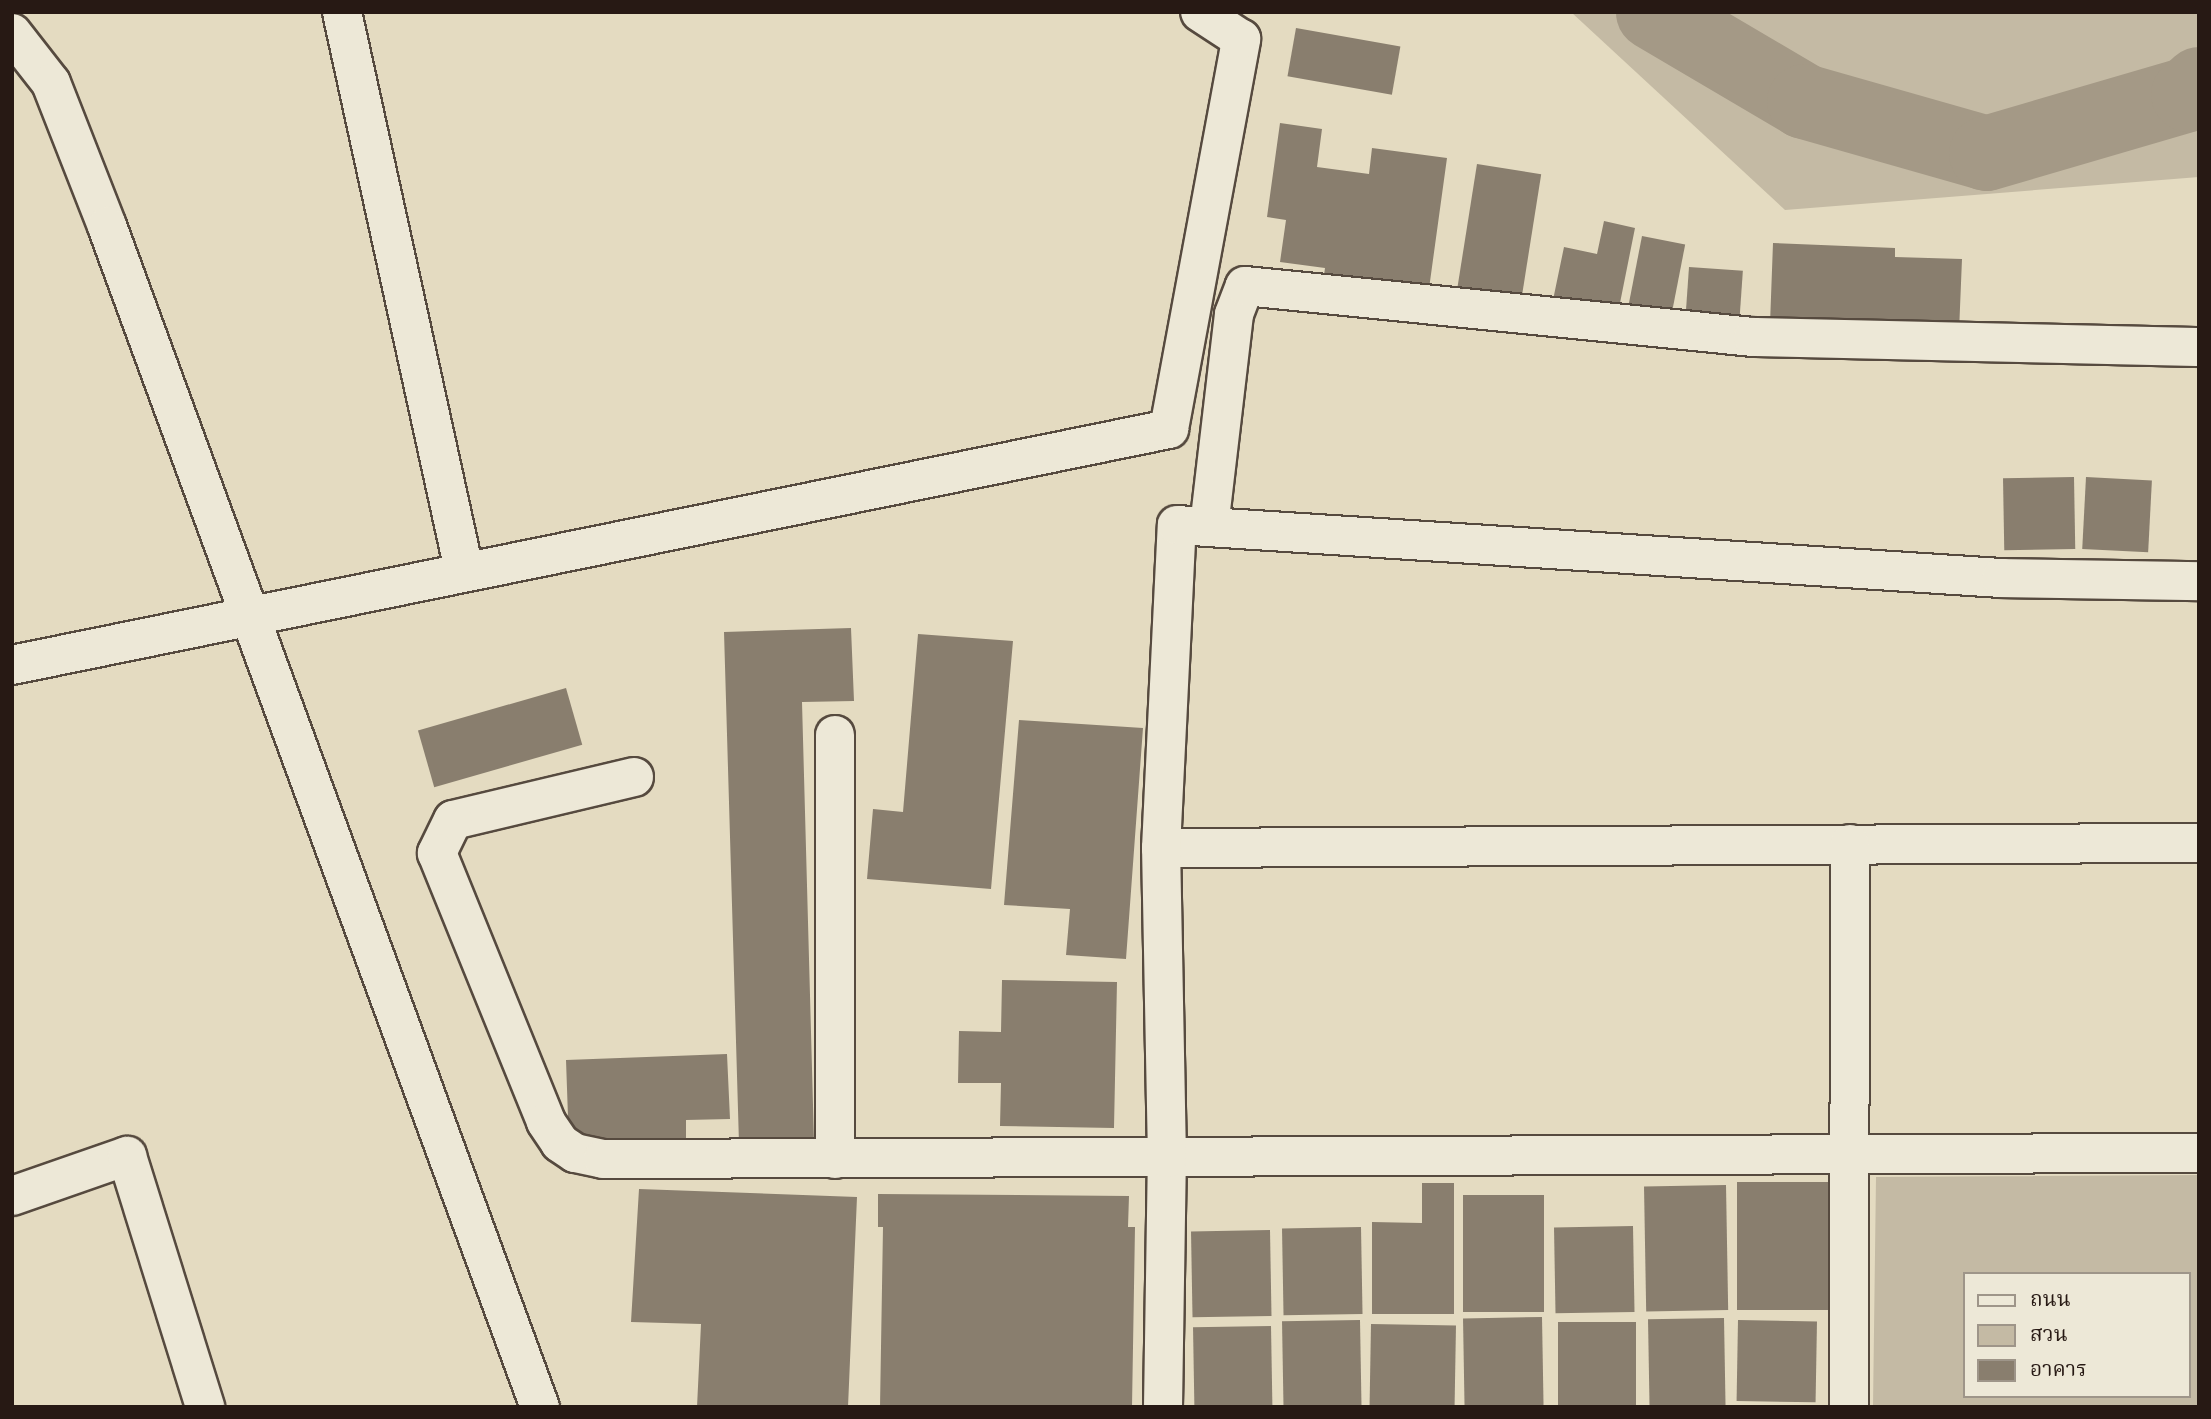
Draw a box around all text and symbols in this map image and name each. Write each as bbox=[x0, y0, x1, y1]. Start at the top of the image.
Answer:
legend bbox=[1962, 1272, 2190, 1398]
text: ถนน bbox=[2030, 1285, 2071, 1314]
text: สวน bbox=[2030, 1320, 2068, 1349]
text: อาคาร bbox=[2030, 1355, 2087, 1384]

